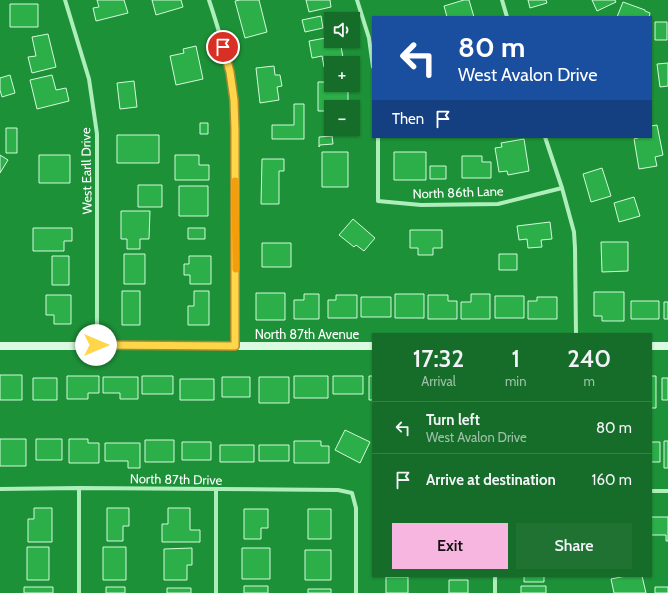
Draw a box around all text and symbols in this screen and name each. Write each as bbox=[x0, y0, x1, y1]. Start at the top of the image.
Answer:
map controls bbox=[324, 12, 360, 136]
button: sound bbox=[324, 12, 360, 48]
pin bbox=[206, 30, 240, 64]
text: 80 m bbox=[458, 30, 525, 64]
icon: left bbox=[392, 32, 444, 84]
icon: arrive bbox=[212, 36, 234, 58]
button: + bbox=[324, 56, 360, 92]
text: West Avalon Drive bbox=[458, 64, 598, 86]
button: − bbox=[324, 100, 360, 136]
icon: arrive bbox=[432, 108, 454, 130]
text: Then bbox=[392, 110, 424, 128]
street label: West Earll Drive bbox=[77, 127, 95, 215]
street label: North 86th Lane bbox=[412, 182, 504, 202]
position arrow bbox=[75, 324, 117, 366]
street label: North 87th Avenue bbox=[255, 326, 360, 342]
text: 17:32 bbox=[413, 344, 464, 373]
text: 1 bbox=[511, 344, 520, 373]
text: 240 bbox=[567, 344, 611, 373]
text: Arrival bbox=[421, 373, 456, 389]
text: min bbox=[505, 373, 526, 389]
text: m bbox=[583, 373, 595, 389]
text: Turn left bbox=[426, 411, 480, 429]
icon: left bbox=[392, 417, 414, 439]
text: 80 m bbox=[596, 419, 632, 437]
text: West Avalon Drive bbox=[426, 429, 527, 445]
icon: arrive bbox=[392, 469, 414, 491]
street label: North 87th Drive bbox=[130, 470, 223, 488]
text: Arrive at destination bbox=[426, 471, 556, 489]
text: 160 m bbox=[592, 471, 632, 489]
button: Exit bbox=[392, 523, 508, 569]
button: Share bbox=[516, 523, 632, 569]

